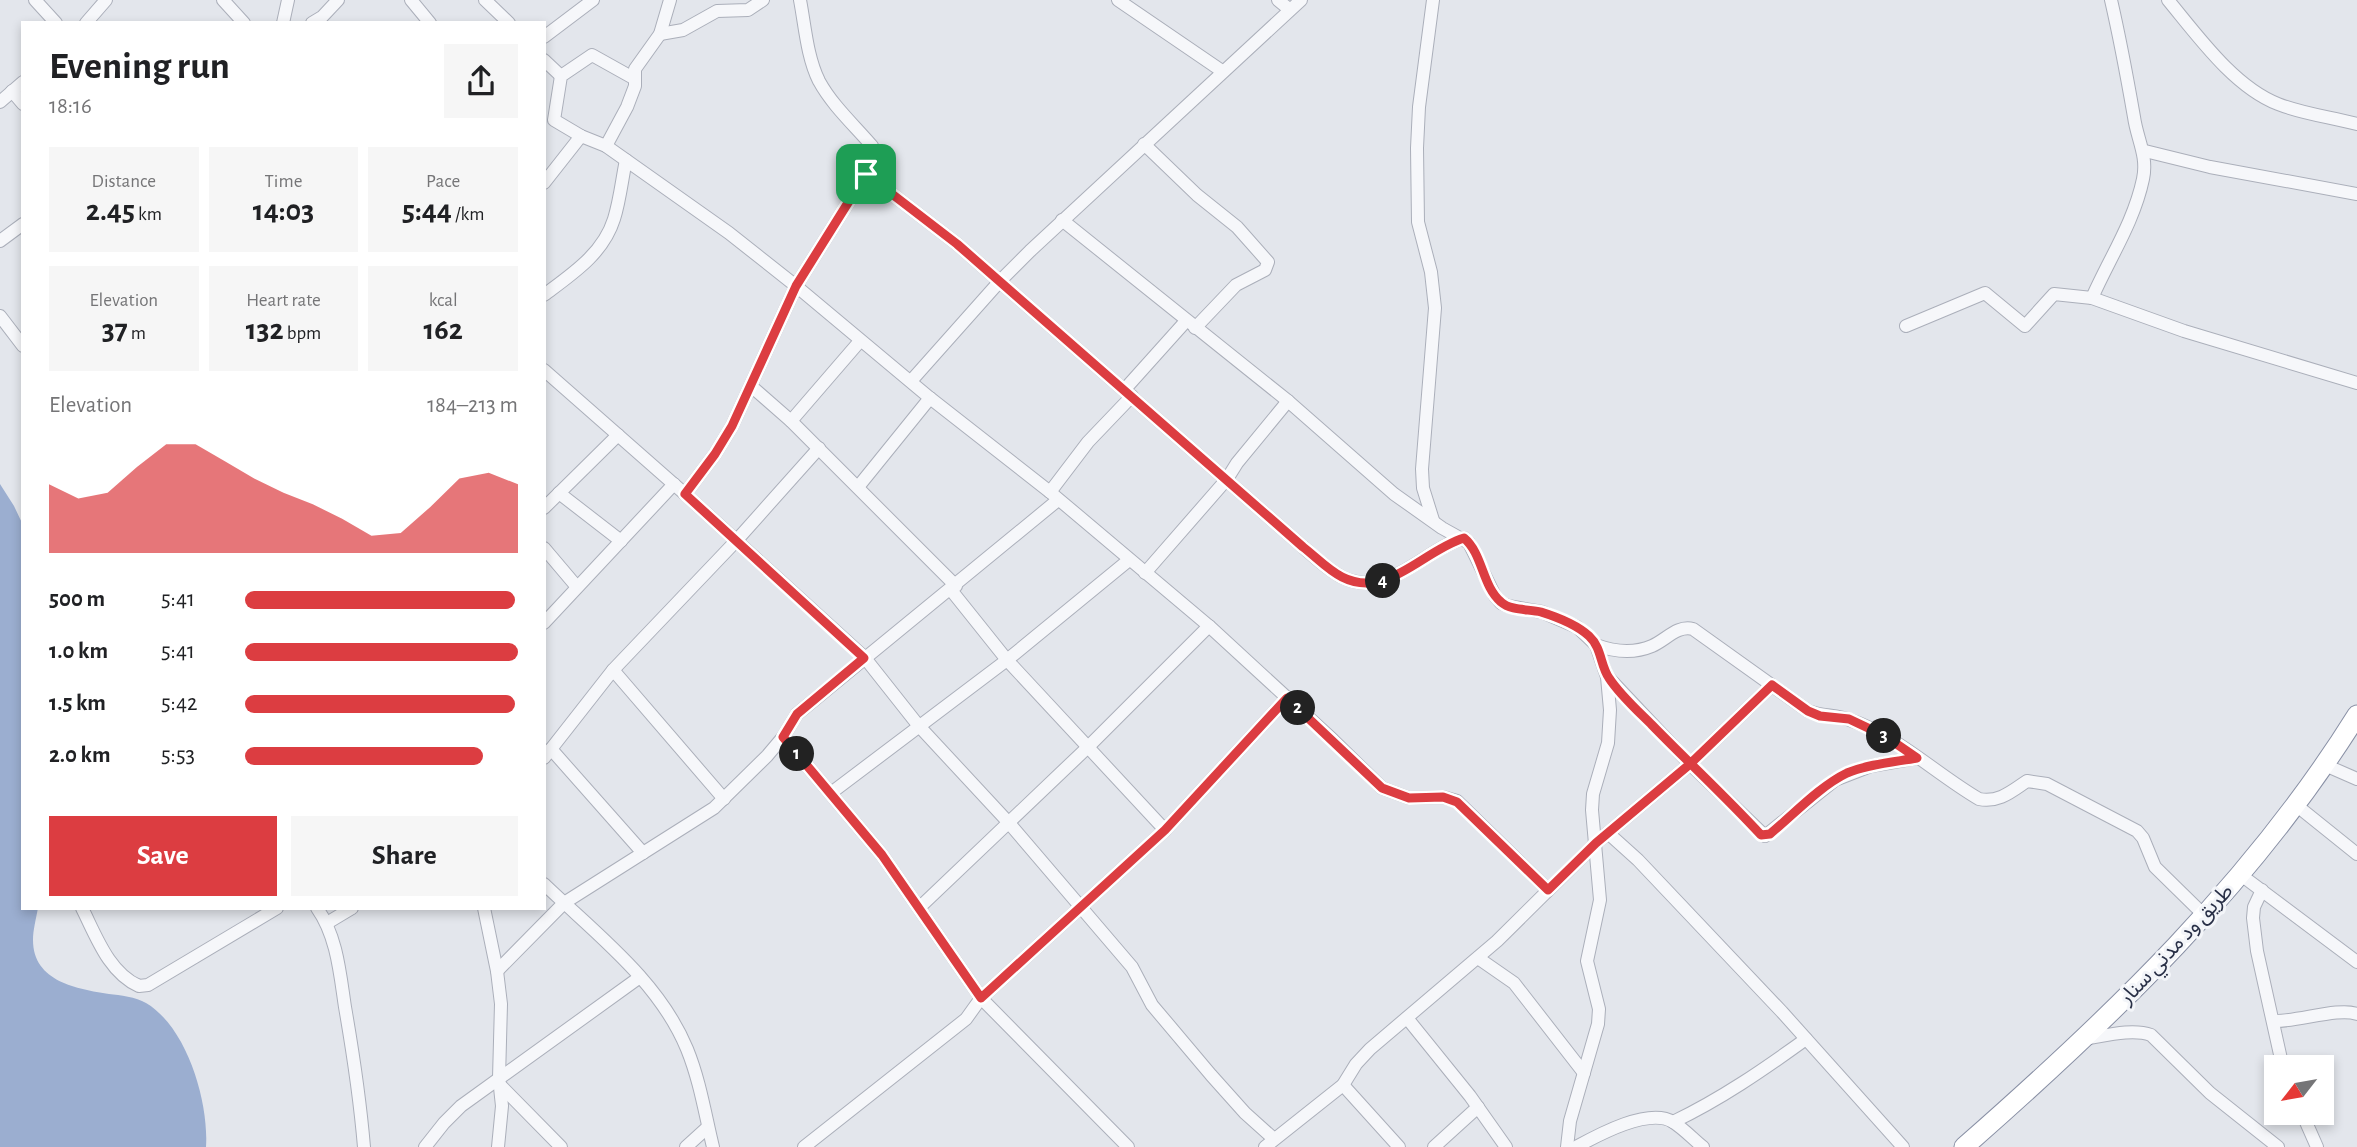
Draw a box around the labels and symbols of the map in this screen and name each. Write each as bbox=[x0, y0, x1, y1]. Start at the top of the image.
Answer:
pin bbox=[836, 144, 896, 204]
pin: 4 bbox=[1366, 564, 1400, 598]
pin: 2 bbox=[1280, 690, 1316, 726]
pin: 3 bbox=[1867, 718, 1902, 754]
pin: 1 bbox=[780, 736, 814, 772]
street label: طريق ود مدني سنار bbox=[2115, 880, 2240, 1012]
north arrow bbox=[2264, 1055, 2334, 1125]

